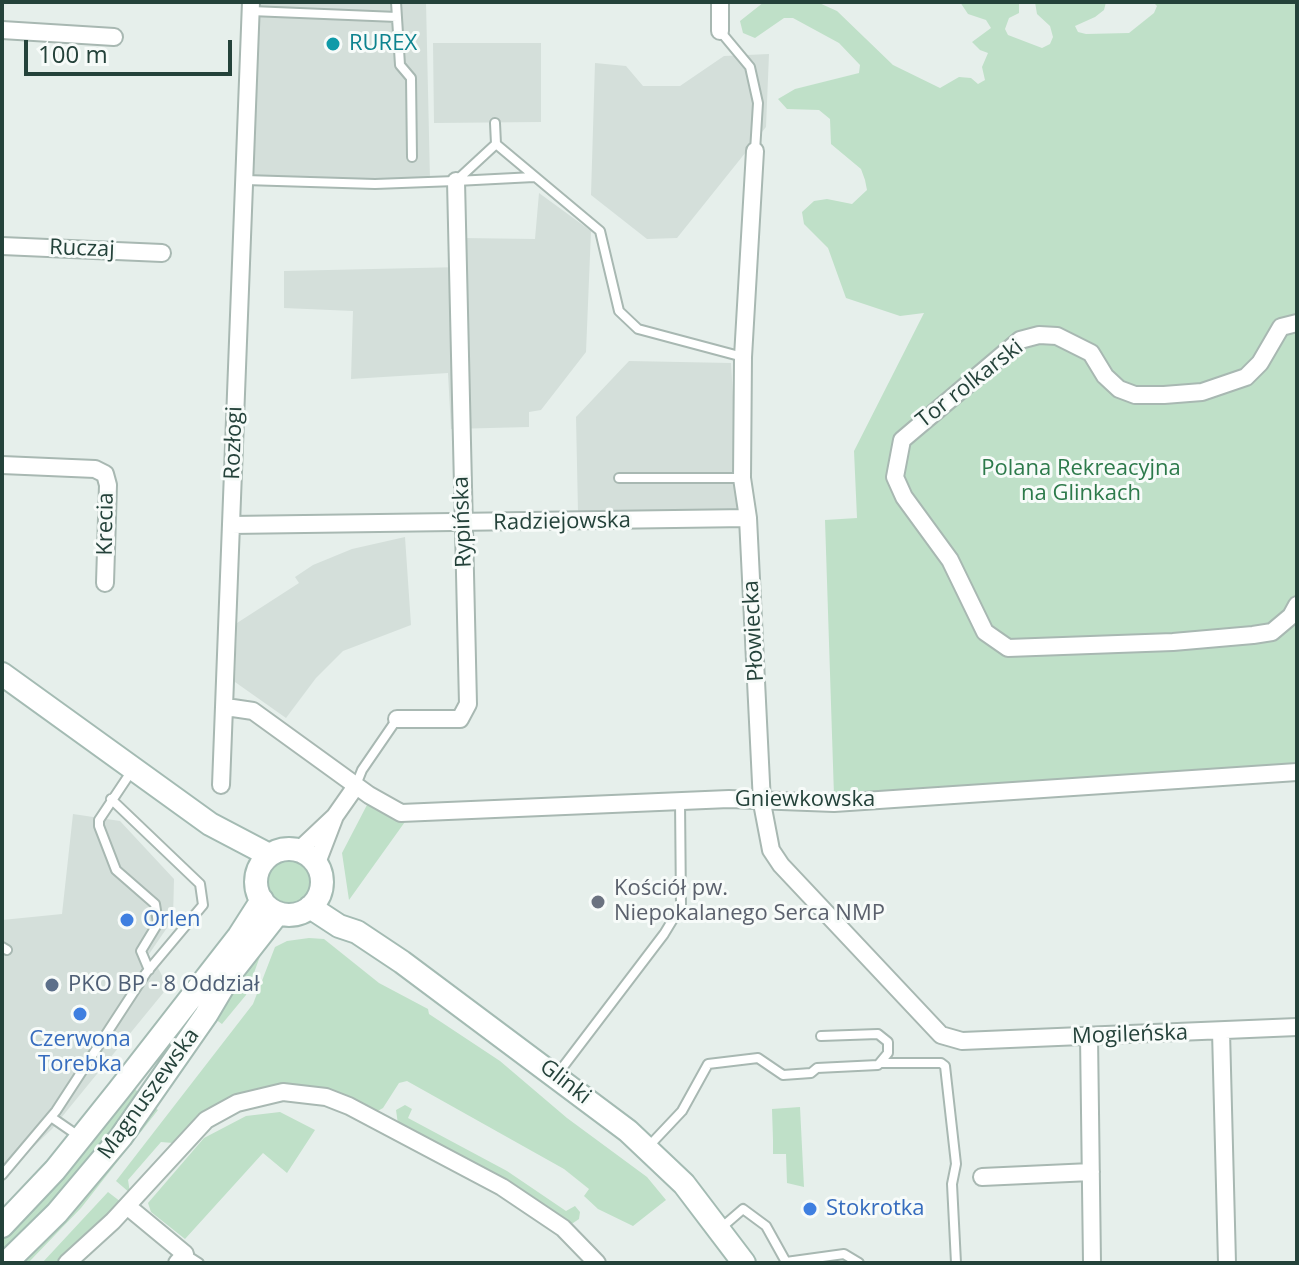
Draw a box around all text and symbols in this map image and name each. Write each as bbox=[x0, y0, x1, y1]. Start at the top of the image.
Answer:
scale bar bbox=[28, 24, 236, 74]
place label: RUREX bbox=[349, 31, 417, 57]
marker: RUREX bbox=[324, 35, 342, 53]
text: 100 m bbox=[38, 37, 108, 70]
street label: Ruczaj bbox=[49, 235, 115, 263]
street label: Tor rolkarski bbox=[911, 334, 1029, 434]
street label: Rozłogi bbox=[220, 406, 248, 480]
park label: Polana Rekreacyjna na Glinkach bbox=[981, 456, 1181, 508]
street label: Rypińska bbox=[448, 476, 478, 568]
street label: Krecia bbox=[92, 492, 120, 556]
street label: Radziejowska bbox=[493, 508, 631, 536]
street label: Płowiecka bbox=[738, 580, 770, 682]
street label: Gniewkowska bbox=[735, 787, 875, 813]
place label: Kościół pw. Niepokalanego Serca NMP bbox=[614, 876, 885, 928]
marker: Kościół pw. Niepokalanego Serca NMP bbox=[589, 893, 607, 911]
place label: Orlen bbox=[143, 907, 201, 933]
marker: Orlen bbox=[118, 911, 136, 929]
place label: PKO BP - 8 Oddział bbox=[68, 972, 259, 998]
marker: PKO BP - 8 Oddział bbox=[43, 976, 61, 994]
marker: Czerwona Torebka bbox=[71, 1005, 89, 1023]
street label: Mogileńska bbox=[1071, 1020, 1189, 1050]
street label: Magnuszewska bbox=[93, 1023, 205, 1165]
place label: Czerwona Torebka bbox=[29, 1027, 131, 1078]
street label: Glinki bbox=[534, 1054, 596, 1110]
place label: Stokrotka bbox=[826, 1196, 925, 1222]
marker: Stokrotka bbox=[801, 1200, 819, 1218]

